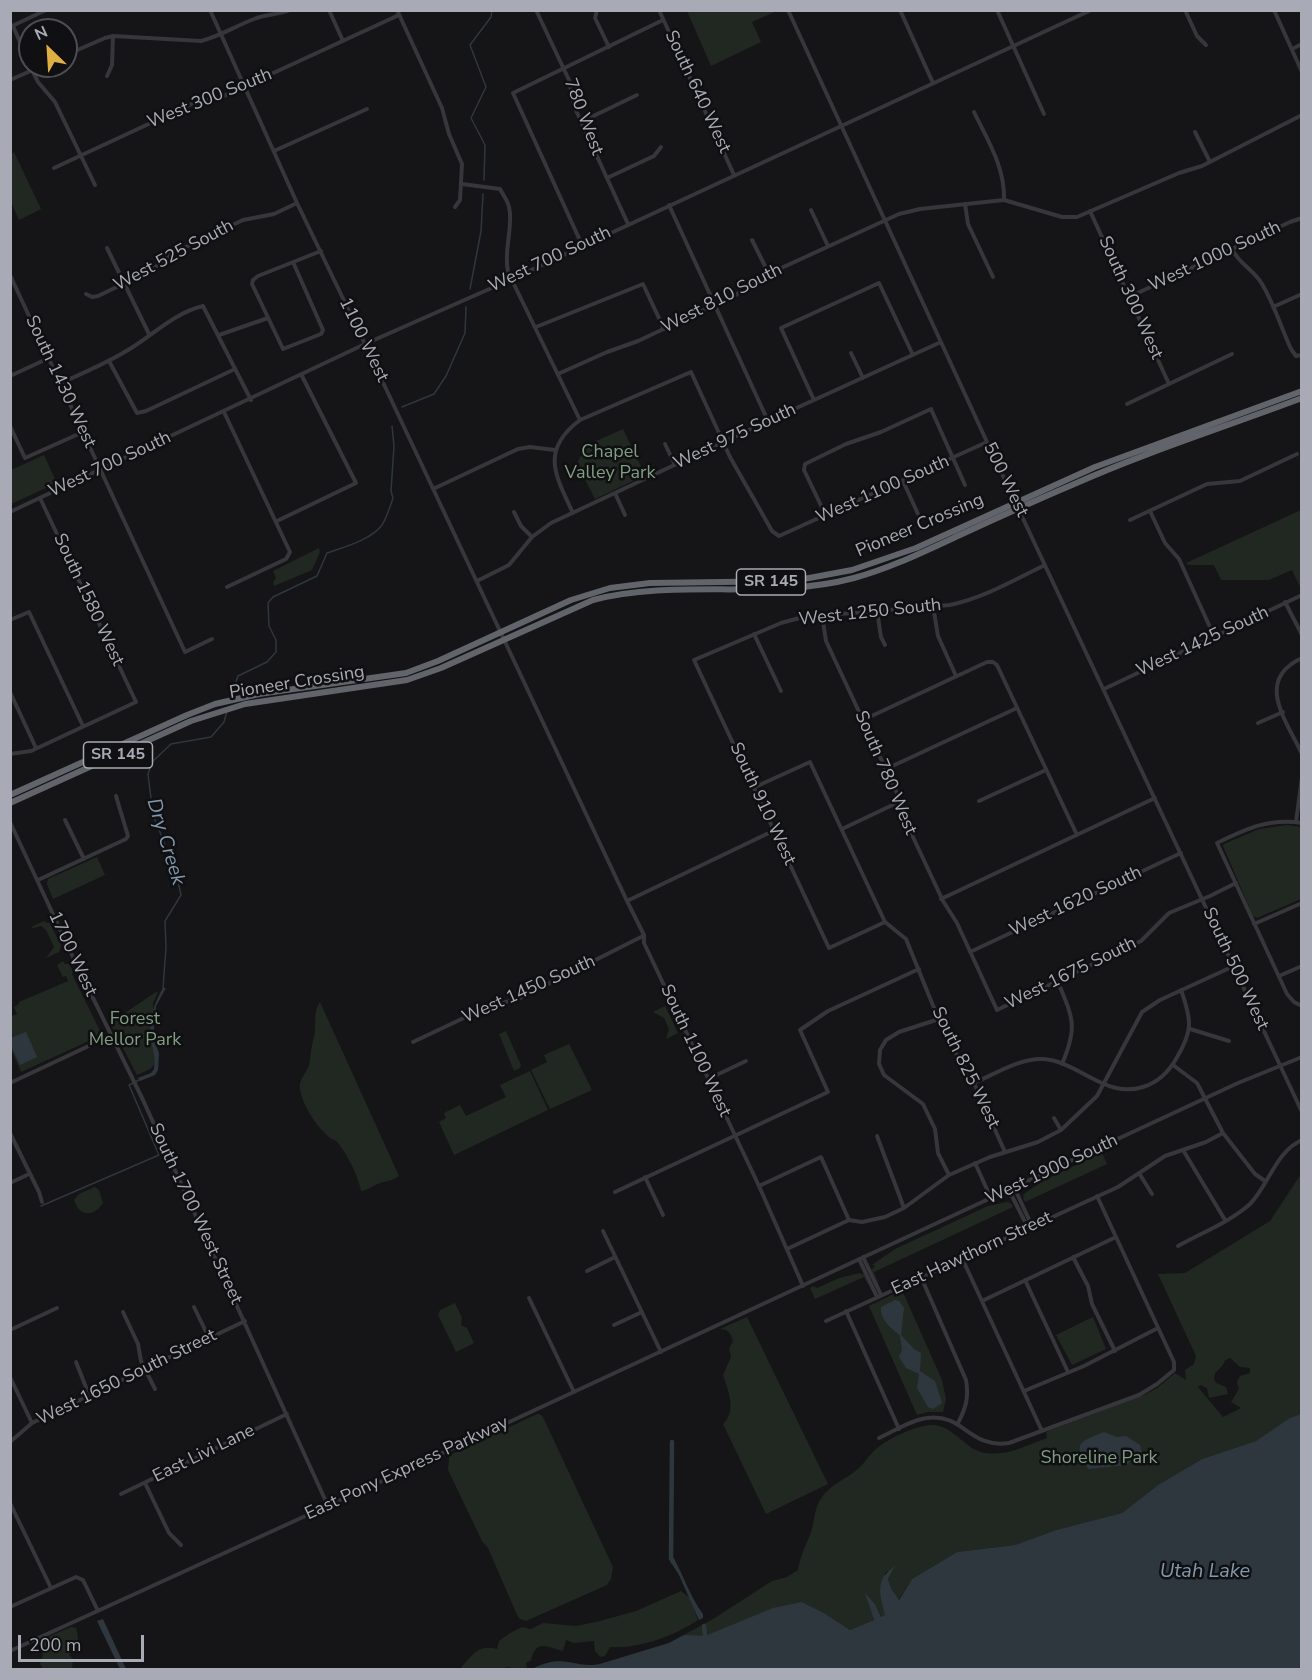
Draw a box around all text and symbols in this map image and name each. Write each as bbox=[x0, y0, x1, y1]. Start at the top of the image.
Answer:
north arrow bbox=[18, 18, 78, 78]
text: N bbox=[31, 21, 51, 46]
street label: South 640 West bbox=[659, 27, 735, 157]
street label: West 300 South bbox=[145, 64, 275, 134]
street label: 780 West bbox=[559, 76, 607, 158]
street label: West 525 South bbox=[110, 215, 238, 297]
street label: West 1000 South bbox=[1145, 217, 1285, 297]
street label: West 700 South bbox=[485, 222, 615, 298]
street label: South 300 West bbox=[1093, 233, 1167, 363]
street label: West 810 South bbox=[658, 259, 786, 339]
street label: 1100 West bbox=[333, 294, 393, 386]
street label: South 1430 West bbox=[20, 312, 100, 452]
street label: West 975 South bbox=[670, 399, 800, 475]
street label: West 700 South bbox=[45, 427, 175, 503]
street label: 500 West bbox=[978, 439, 1032, 521]
park label: Chapel Valley Park bbox=[565, 442, 655, 484]
street label: West 1100 South bbox=[813, 451, 953, 529]
street label: Pioneer Crossing bbox=[853, 489, 987, 563]
street label: South 1580 West bbox=[48, 530, 128, 670]
road number: SR 145 bbox=[736, 569, 806, 595]
street label: West 1250 South bbox=[798, 595, 942, 631]
street label: West 1425 South bbox=[1133, 602, 1273, 682]
street label: Pioneer Crossing bbox=[228, 662, 366, 704]
street label: South 780 West bbox=[849, 708, 921, 838]
street label: South 910 West bbox=[724, 739, 800, 869]
road number: SR 145 bbox=[84, 742, 152, 768]
water label: Dry Creek bbox=[140, 796, 190, 888]
street label: West 1620 South bbox=[1006, 862, 1146, 942]
street label: South 500 West bbox=[1197, 904, 1273, 1034]
street label: 1700 West bbox=[43, 908, 101, 1000]
street label: West 1675 South bbox=[1002, 933, 1140, 1015]
street label: West 1450 South bbox=[459, 951, 599, 1029]
street label: South 1100 West bbox=[655, 981, 735, 1121]
street label: South 825 West bbox=[926, 1004, 1004, 1132]
park label: Forest Mellor Park bbox=[89, 1009, 181, 1052]
street label: South 1700 West Street bbox=[144, 1120, 246, 1308]
street label: West 1900 South bbox=[982, 1130, 1122, 1210]
street label: East Hawthorn Street bbox=[888, 1207, 1056, 1301]
street label: West 1650 South Street bbox=[34, 1325, 220, 1431]
street label: East Pony Express Parkway bbox=[302, 1412, 512, 1526]
street label: East Livi Lane bbox=[150, 1420, 258, 1488]
park label: Shoreline Park bbox=[1040, 1448, 1158, 1470]
water label: Utah Lake bbox=[1160, 1560, 1250, 1584]
scale bar bbox=[21, 1623, 147, 1661]
text: 200 m bbox=[29, 1633, 81, 1657]

